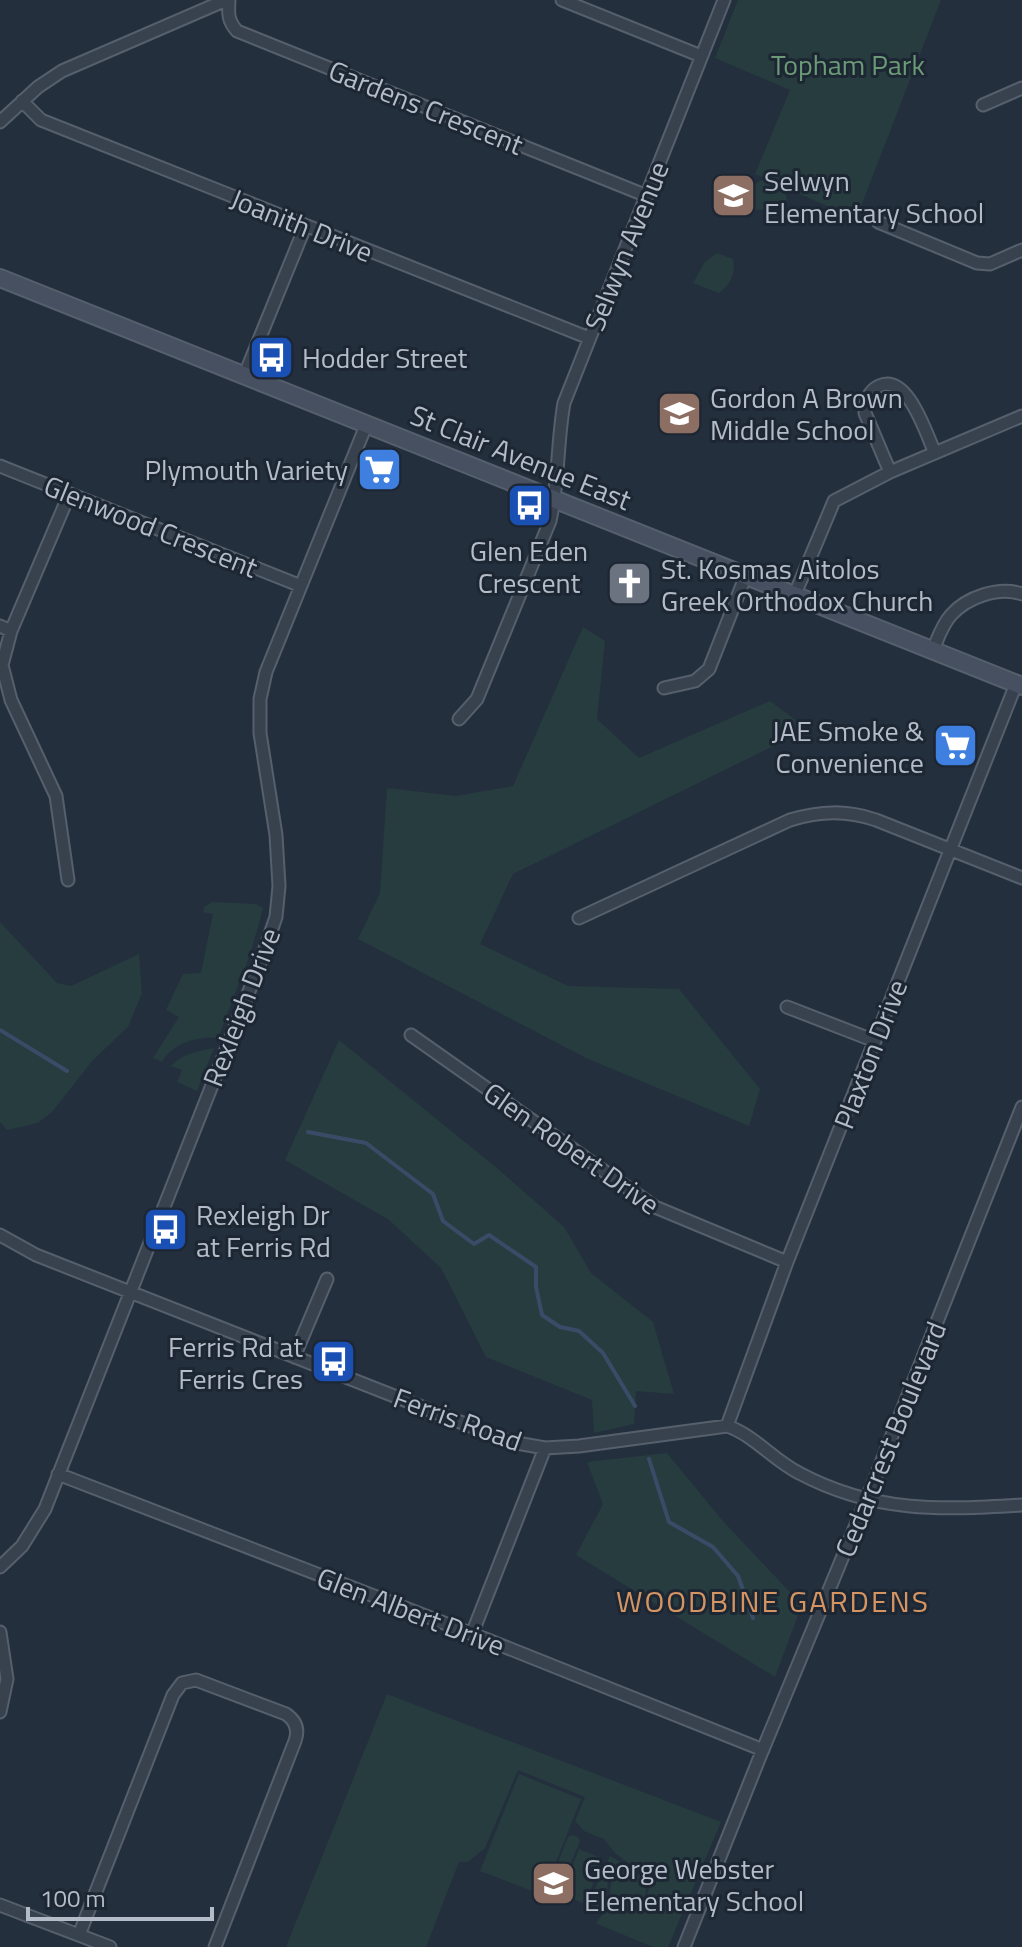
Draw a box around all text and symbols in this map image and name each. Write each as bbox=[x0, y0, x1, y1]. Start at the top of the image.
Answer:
park label: Topham Park bbox=[771, 43, 925, 86]
street label: Gardens Crescent bbox=[322, 48, 530, 166]
street label: Selwyn Avenue bbox=[572, 155, 680, 337]
place label: Selwyn Elementary School bbox=[764, 159, 984, 234]
school or university icon: Selwyn Elementary School bbox=[709, 172, 757, 220]
street label: Joanith Drive bbox=[224, 177, 380, 273]
bus stop icon: Hodder Street bbox=[247, 333, 295, 381]
place label: Hodder Street bbox=[302, 336, 468, 379]
place label: Gordon A Brown Middle School bbox=[710, 376, 903, 451]
school or university icon: Gordon A Brown Middle School bbox=[655, 389, 703, 437]
street label: St Clair Avenue East bbox=[404, 393, 638, 521]
supermarket icon: Plymouth Variety bbox=[355, 445, 403, 493]
place label: Plymouth Variety bbox=[145, 448, 348, 491]
street label: Glenwood Crescent bbox=[38, 464, 265, 589]
bus stop icon: Glen Eden Crescent bbox=[505, 482, 553, 530]
place label: Glen Eden Crescent bbox=[470, 529, 588, 604]
place label: St. Kosmas Aitolos Greek Orthodox Church bbox=[661, 547, 933, 622]
church icon: St. Kosmas Aitolos Greek Orthodox Church bbox=[606, 560, 654, 608]
place label: JAE Smoke & Convenience bbox=[772, 709, 924, 784]
supermarket icon: JAE Smoke & Convenience bbox=[931, 722, 979, 770]
street label: Rexleigh Drive bbox=[191, 921, 291, 1093]
street label: Plaxton Drive bbox=[822, 973, 918, 1135]
street label: Glen Robert Drive bbox=[475, 1071, 669, 1225]
place label: Rexleigh Dr at Ferris Rd bbox=[196, 1193, 331, 1268]
bus stop icon: Rexleigh Dr at Ferris Rd bbox=[141, 1206, 189, 1254]
street label: Cedarcrest Boulevard bbox=[823, 1315, 957, 1563]
place label: Ferris Rd at Ferris Cres bbox=[168, 1325, 303, 1400]
bus stop icon: Ferris Rd at Ferris Cres bbox=[310, 1338, 358, 1386]
street label: Ferris Road bbox=[388, 1376, 528, 1462]
street label: Glen Albert Drive bbox=[311, 1555, 511, 1667]
district label: WOODBINE GARDENS bbox=[616, 1578, 930, 1624]
place label: George Webster Elementary School bbox=[584, 1847, 804, 1922]
school or university icon: George Webster Elementary School bbox=[529, 1860, 577, 1908]
scale bar bbox=[28, 1871, 212, 1921]
text: 100 m bbox=[40, 1880, 106, 1916]

